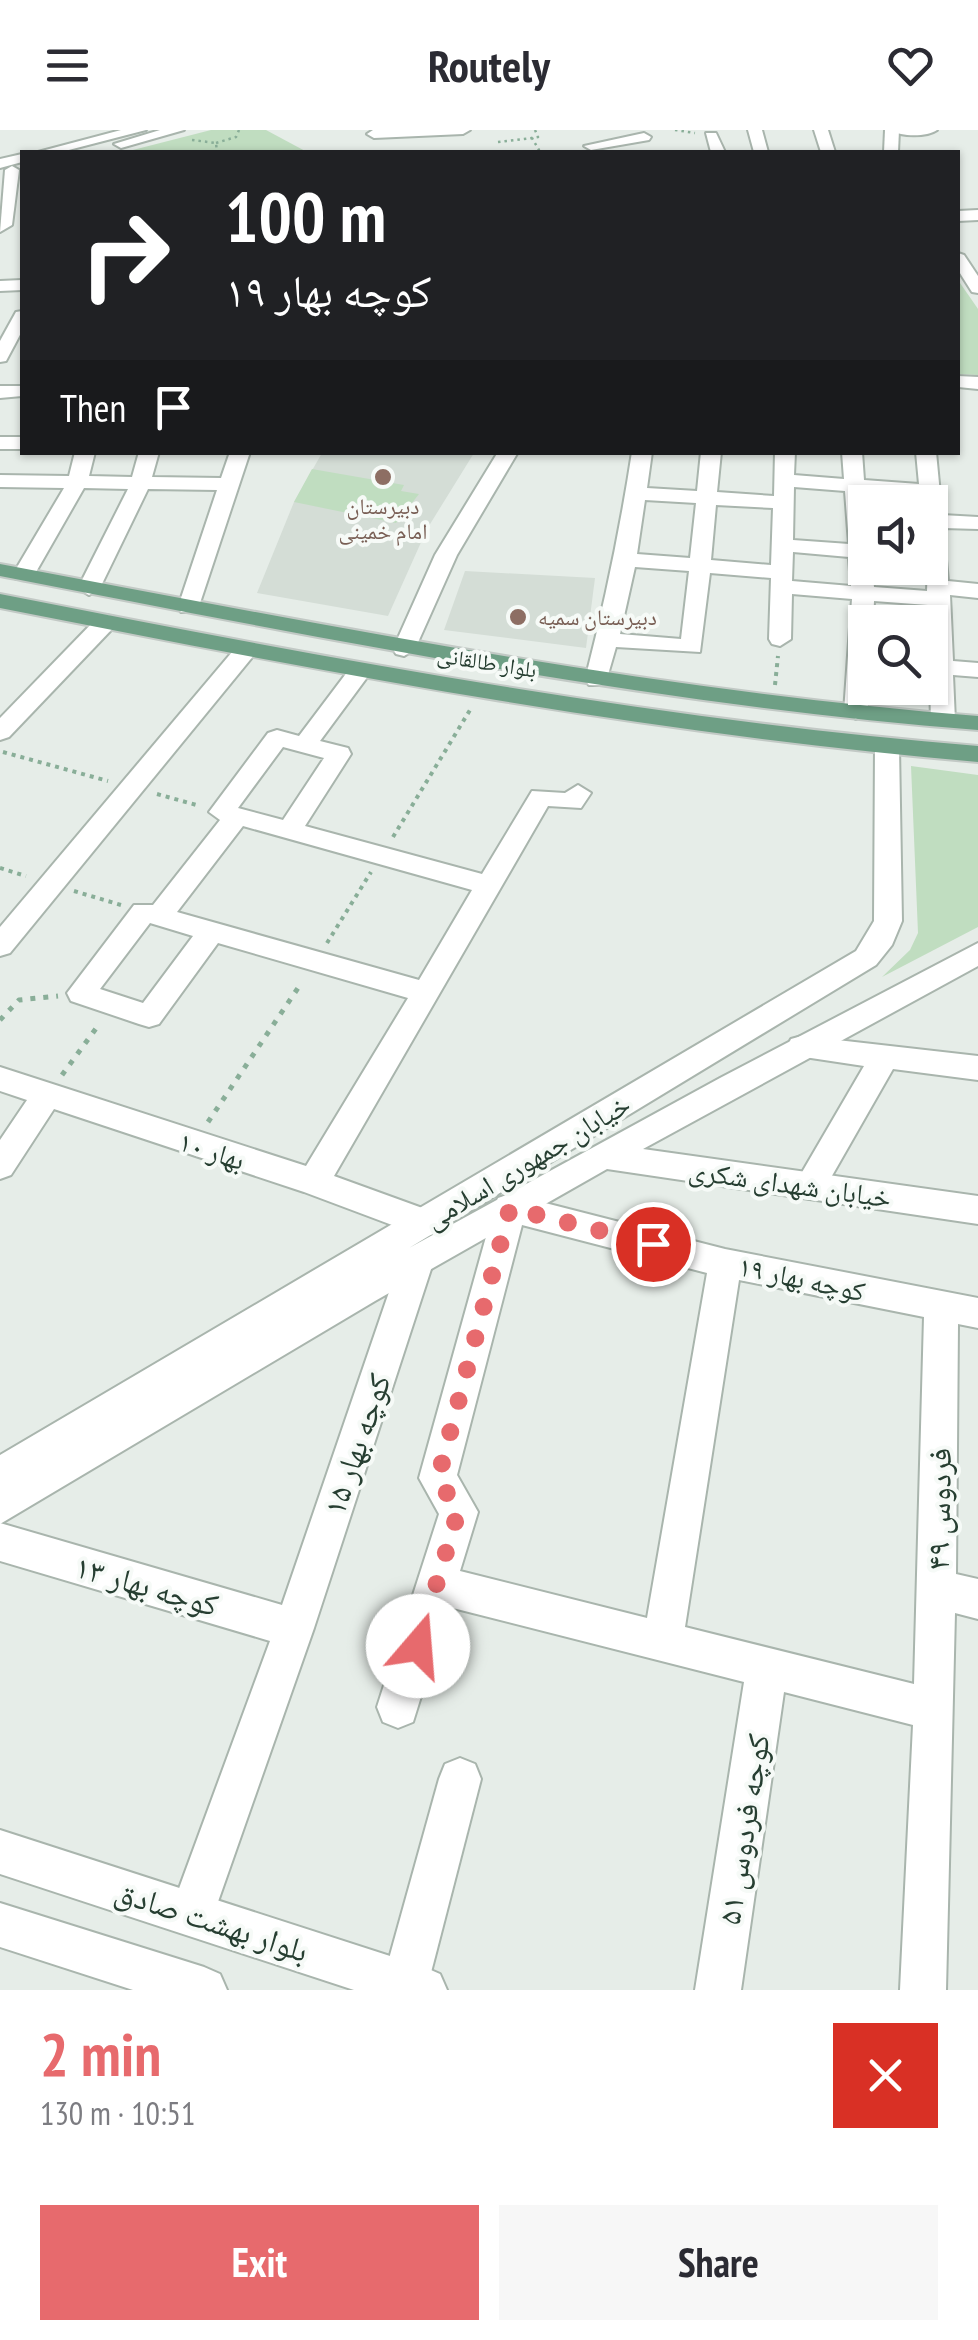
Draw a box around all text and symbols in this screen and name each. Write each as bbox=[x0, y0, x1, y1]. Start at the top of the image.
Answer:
text: Routely bbox=[428, 36, 550, 94]
icon: menu bbox=[40, 38, 95, 93]
icon: heart bbox=[883, 38, 938, 93]
text: 100 m bbox=[225, 171, 386, 261]
icon: right bbox=[60, 190, 190, 320]
text: کوچه بهار ۱۹ bbox=[225, 261, 431, 319]
icon: arrive bbox=[146, 380, 201, 435]
text: Then bbox=[60, 383, 126, 432]
marker: دبیرستان امام خمینی bbox=[372, 466, 394, 488]
map controls bbox=[848, 485, 948, 705]
button: sound bbox=[848, 485, 948, 585]
place label: دبیرستان امام خمینی bbox=[339, 492, 427, 546]
place label: دبیرستان سمیه bbox=[538, 603, 657, 631]
button: search bbox=[848, 605, 948, 705]
marker: دبیرستان سمیه bbox=[507, 606, 529, 628]
street label: بلوار طالقانی bbox=[435, 640, 539, 684]
street label: خیابان جمهوری اسلامی bbox=[417, 1085, 637, 1237]
street label: بهار ۱۰ bbox=[174, 1122, 250, 1178]
street label: خیابان شهدای شکری bbox=[686, 1150, 894, 1216]
pin bbox=[611, 1202, 696, 1287]
icon: arrive bbox=[626, 1217, 681, 1272]
street label: کوچه بهار ۱۹ bbox=[735, 1247, 869, 1310]
street label: کوچه بهار ۱۵ bbox=[312, 1368, 400, 1520]
street label: فردوس ۴۹ bbox=[916, 1447, 960, 1571]
street label: کوچه بهار ۱۳ bbox=[71, 1545, 223, 1625]
position arrow bbox=[366, 1594, 470, 1698]
street label: کوچه فردوس ۵۱ bbox=[707, 1731, 779, 1927]
street label: بلوار بهشت صادق bbox=[110, 1869, 314, 1971]
text: 2 min bbox=[40, 2015, 161, 2093]
button: close bbox=[833, 2023, 938, 2128]
text: 130 m · 10:51 bbox=[40, 2092, 195, 2134]
button: Exit bbox=[40, 2205, 479, 2320]
button: Share bbox=[499, 2205, 938, 2320]

